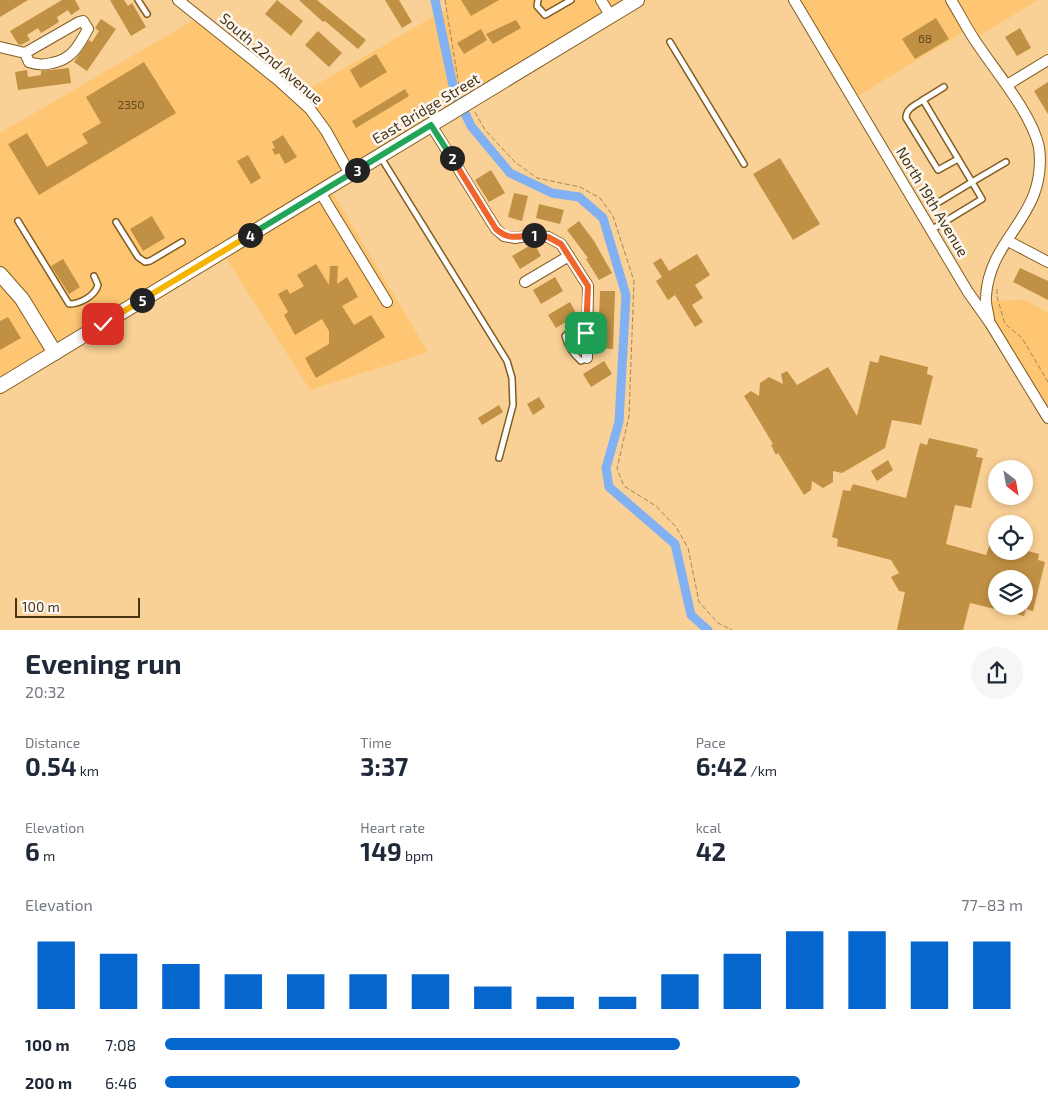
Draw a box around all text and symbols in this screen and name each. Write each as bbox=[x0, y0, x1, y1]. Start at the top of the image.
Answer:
street label: South 22nd Avenue bbox=[216, 9, 327, 108]
house number: 68 bbox=[918, 31, 932, 45]
street label: East Bridge Street bbox=[368, 69, 483, 147]
house number: 2350 bbox=[117, 97, 145, 111]
street label: North 19th Avenue bbox=[893, 143, 973, 260]
pin: 2 bbox=[440, 146, 464, 170]
text: 2 bbox=[448, 150, 457, 167]
pin: 3 bbox=[344, 158, 370, 182]
text: 3 bbox=[354, 162, 361, 179]
pin: 4 bbox=[238, 222, 262, 248]
pin: 1 bbox=[522, 222, 546, 248]
text: 4 bbox=[246, 227, 255, 244]
text: 1 bbox=[531, 227, 538, 244]
pin: 5 bbox=[130, 288, 154, 312]
text: 5 bbox=[139, 292, 146, 309]
pin bbox=[82, 303, 124, 345]
icon: check bbox=[89, 310, 117, 338]
pin bbox=[565, 312, 607, 354]
icon: arrive bbox=[572, 319, 600, 347]
north arrow bbox=[988, 460, 1032, 505]
map controls bbox=[988, 460, 1033, 615]
button: locate bbox=[988, 515, 1033, 560]
button: layers bbox=[988, 570, 1033, 615]
scale bar bbox=[15, 595, 140, 618]
text: 100 m bbox=[22, 598, 60, 615]
text: Evening run bbox=[25, 646, 182, 680]
button: share bbox=[971, 647, 1023, 699]
text: 20:32 bbox=[25, 682, 65, 701]
text: Distance bbox=[25, 734, 80, 751]
text: Time bbox=[360, 734, 392, 751]
text: Pace bbox=[696, 734, 726, 751]
text: 0.54 bbox=[25, 751, 77, 781]
text: 3:37 bbox=[360, 751, 408, 781]
text: 6:42 bbox=[696, 751, 747, 781]
text: km bbox=[77, 762, 99, 779]
text: /km bbox=[747, 762, 777, 779]
text: Elevation bbox=[25, 819, 84, 836]
text: Heart rate bbox=[360, 819, 425, 836]
text: kcal bbox=[696, 819, 721, 836]
text: 6 bbox=[25, 836, 40, 866]
text: 149 bbox=[360, 836, 402, 866]
text: 42 bbox=[696, 836, 726, 866]
text: m bbox=[40, 847, 55, 864]
text: bpm bbox=[402, 847, 433, 864]
text: Elevation bbox=[25, 895, 93, 914]
text: 77–83 m bbox=[961, 895, 1023, 914]
text: 100 m bbox=[25, 1035, 70, 1054]
text: 7:08 bbox=[105, 1035, 136, 1054]
text: 200 m bbox=[25, 1073, 72, 1092]
text: 6:46 bbox=[105, 1073, 137, 1092]

